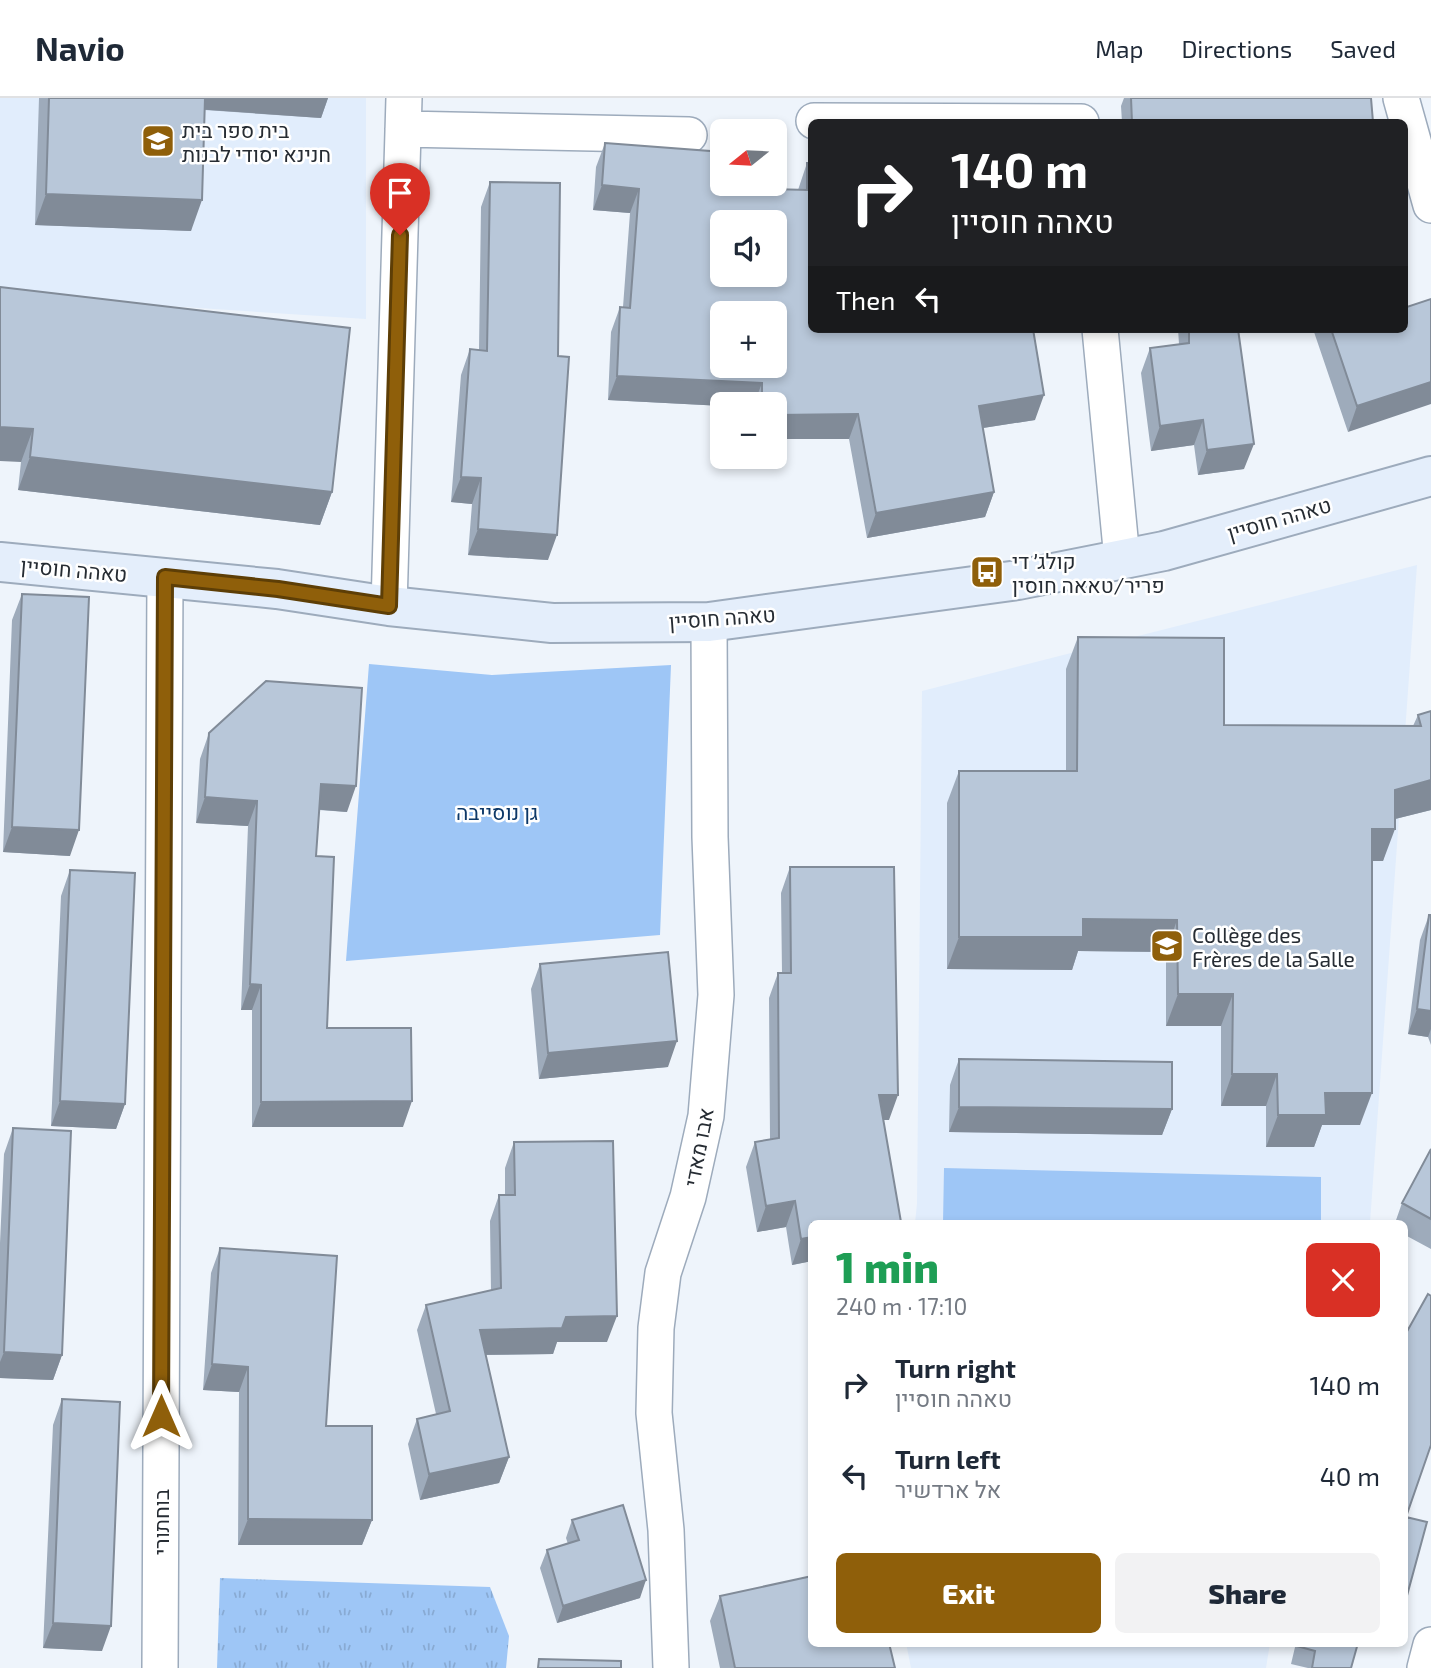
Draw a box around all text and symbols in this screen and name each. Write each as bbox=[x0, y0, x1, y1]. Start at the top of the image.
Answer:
text: Navio bbox=[35, 28, 125, 68]
text: Map bbox=[1095, 34, 1143, 63]
text: Directions bbox=[1181, 34, 1292, 63]
text: Saved bbox=[1330, 34, 1396, 63]
place label: בית ספר בית חנינא יסודי לבנות bbox=[182, 117, 331, 166]
north arrow bbox=[710, 119, 788, 196]
map controls bbox=[710, 119, 787, 469]
school or university icon: בית ספר בית חנינא יסודי לבנות bbox=[139, 122, 177, 160]
text: 140 m bbox=[951, 139, 1088, 198]
icon: right bbox=[836, 147, 927, 238]
pin bbox=[370, 163, 430, 235]
icon: arrive bbox=[381, 174, 419, 212]
text: טאהה חוסיין bbox=[951, 201, 1114, 239]
button: sound bbox=[710, 210, 787, 287]
icon: left bbox=[909, 280, 947, 318]
text: Then bbox=[836, 284, 895, 315]
button: + bbox=[710, 301, 787, 378]
button: − bbox=[710, 392, 787, 469]
street label: טאהה חוסיין bbox=[1224, 491, 1334, 545]
place label: קולג׳ די פריר/טאאה חוסין bbox=[1012, 548, 1165, 597]
street label: טאהה חוסיין bbox=[20, 552, 128, 586]
bus stop icon: קולג׳ די פריר/טאאה חוסין bbox=[968, 553, 1006, 591]
street label: טאהה חוסיין bbox=[668, 601, 776, 633]
park label: גן נוסייבה bbox=[456, 799, 538, 824]
place label: Collège des Frères de la Salle bbox=[1192, 922, 1355, 971]
school or university icon: Collège des Frères de la Salle bbox=[1148, 927, 1186, 965]
street label: אבו מאדי bbox=[678, 1106, 718, 1188]
text: 1 min bbox=[836, 1241, 939, 1291]
button: close bbox=[1306, 1243, 1380, 1317]
text: 240 m · 17:10 bbox=[836, 1292, 967, 1320]
text: Turn right bbox=[895, 1352, 1016, 1383]
icon: right bbox=[836, 1366, 874, 1404]
text: 140 m bbox=[1309, 1369, 1380, 1400]
position arrow bbox=[124, 1379, 198, 1453]
text: טאהה חוסיין bbox=[895, 1384, 1012, 1412]
text: Turn left bbox=[895, 1443, 1001, 1474]
icon: left bbox=[836, 1457, 874, 1495]
text: 40 m bbox=[1320, 1460, 1380, 1491]
text: אל ארדשיר bbox=[895, 1475, 1001, 1503]
street label: בוחתורי bbox=[148, 1489, 173, 1555]
button: Exit bbox=[836, 1553, 1101, 1633]
button: Share bbox=[1115, 1553, 1380, 1633]

